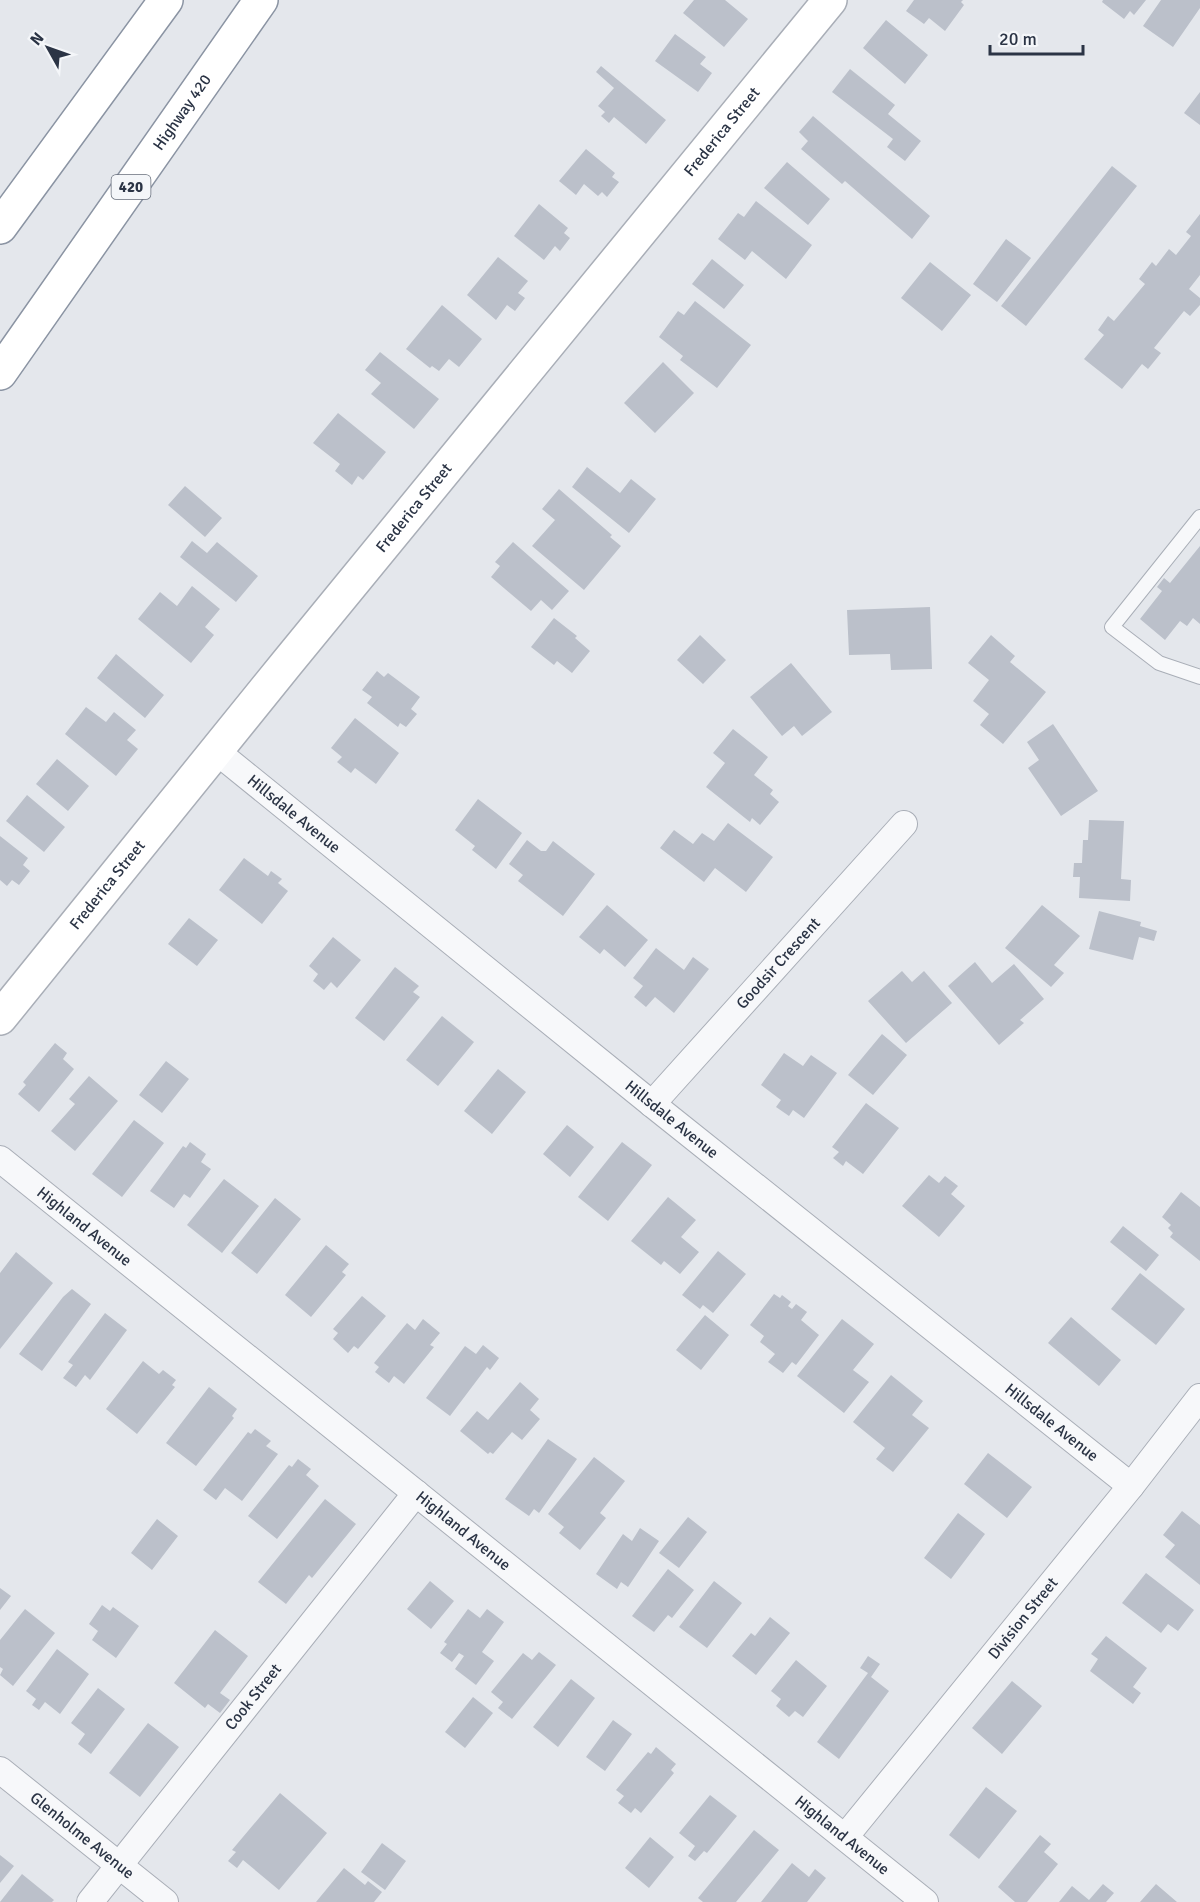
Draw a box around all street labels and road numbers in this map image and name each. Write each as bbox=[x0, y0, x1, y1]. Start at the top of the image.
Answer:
street label: Highway 420 bbox=[149, 71, 216, 154]
street label: Frederica Street bbox=[680, 83, 765, 181]
road number: 420 bbox=[112, 175, 150, 199]
street label: Frederica Street bbox=[372, 459, 457, 557]
street label: Hillsdale Avenue bbox=[243, 770, 344, 858]
street label: Frederica Street bbox=[65, 836, 150, 934]
street label: Goodsir Crescent bbox=[732, 913, 825, 1013]
street label: Hillsdale Avenue bbox=[621, 1076, 722, 1163]
street label: Highland Avenue bbox=[33, 1183, 136, 1271]
street label: Hillsdale Avenue bbox=[1001, 1379, 1102, 1466]
street label: Highland Avenue bbox=[412, 1487, 515, 1575]
street label: Division Street bbox=[984, 1573, 1063, 1663]
street label: Cook Street bbox=[221, 1659, 286, 1734]
street label: Glenholme Avenue bbox=[26, 1788, 138, 1883]
street label: Highland Avenue bbox=[791, 1791, 893, 1879]

